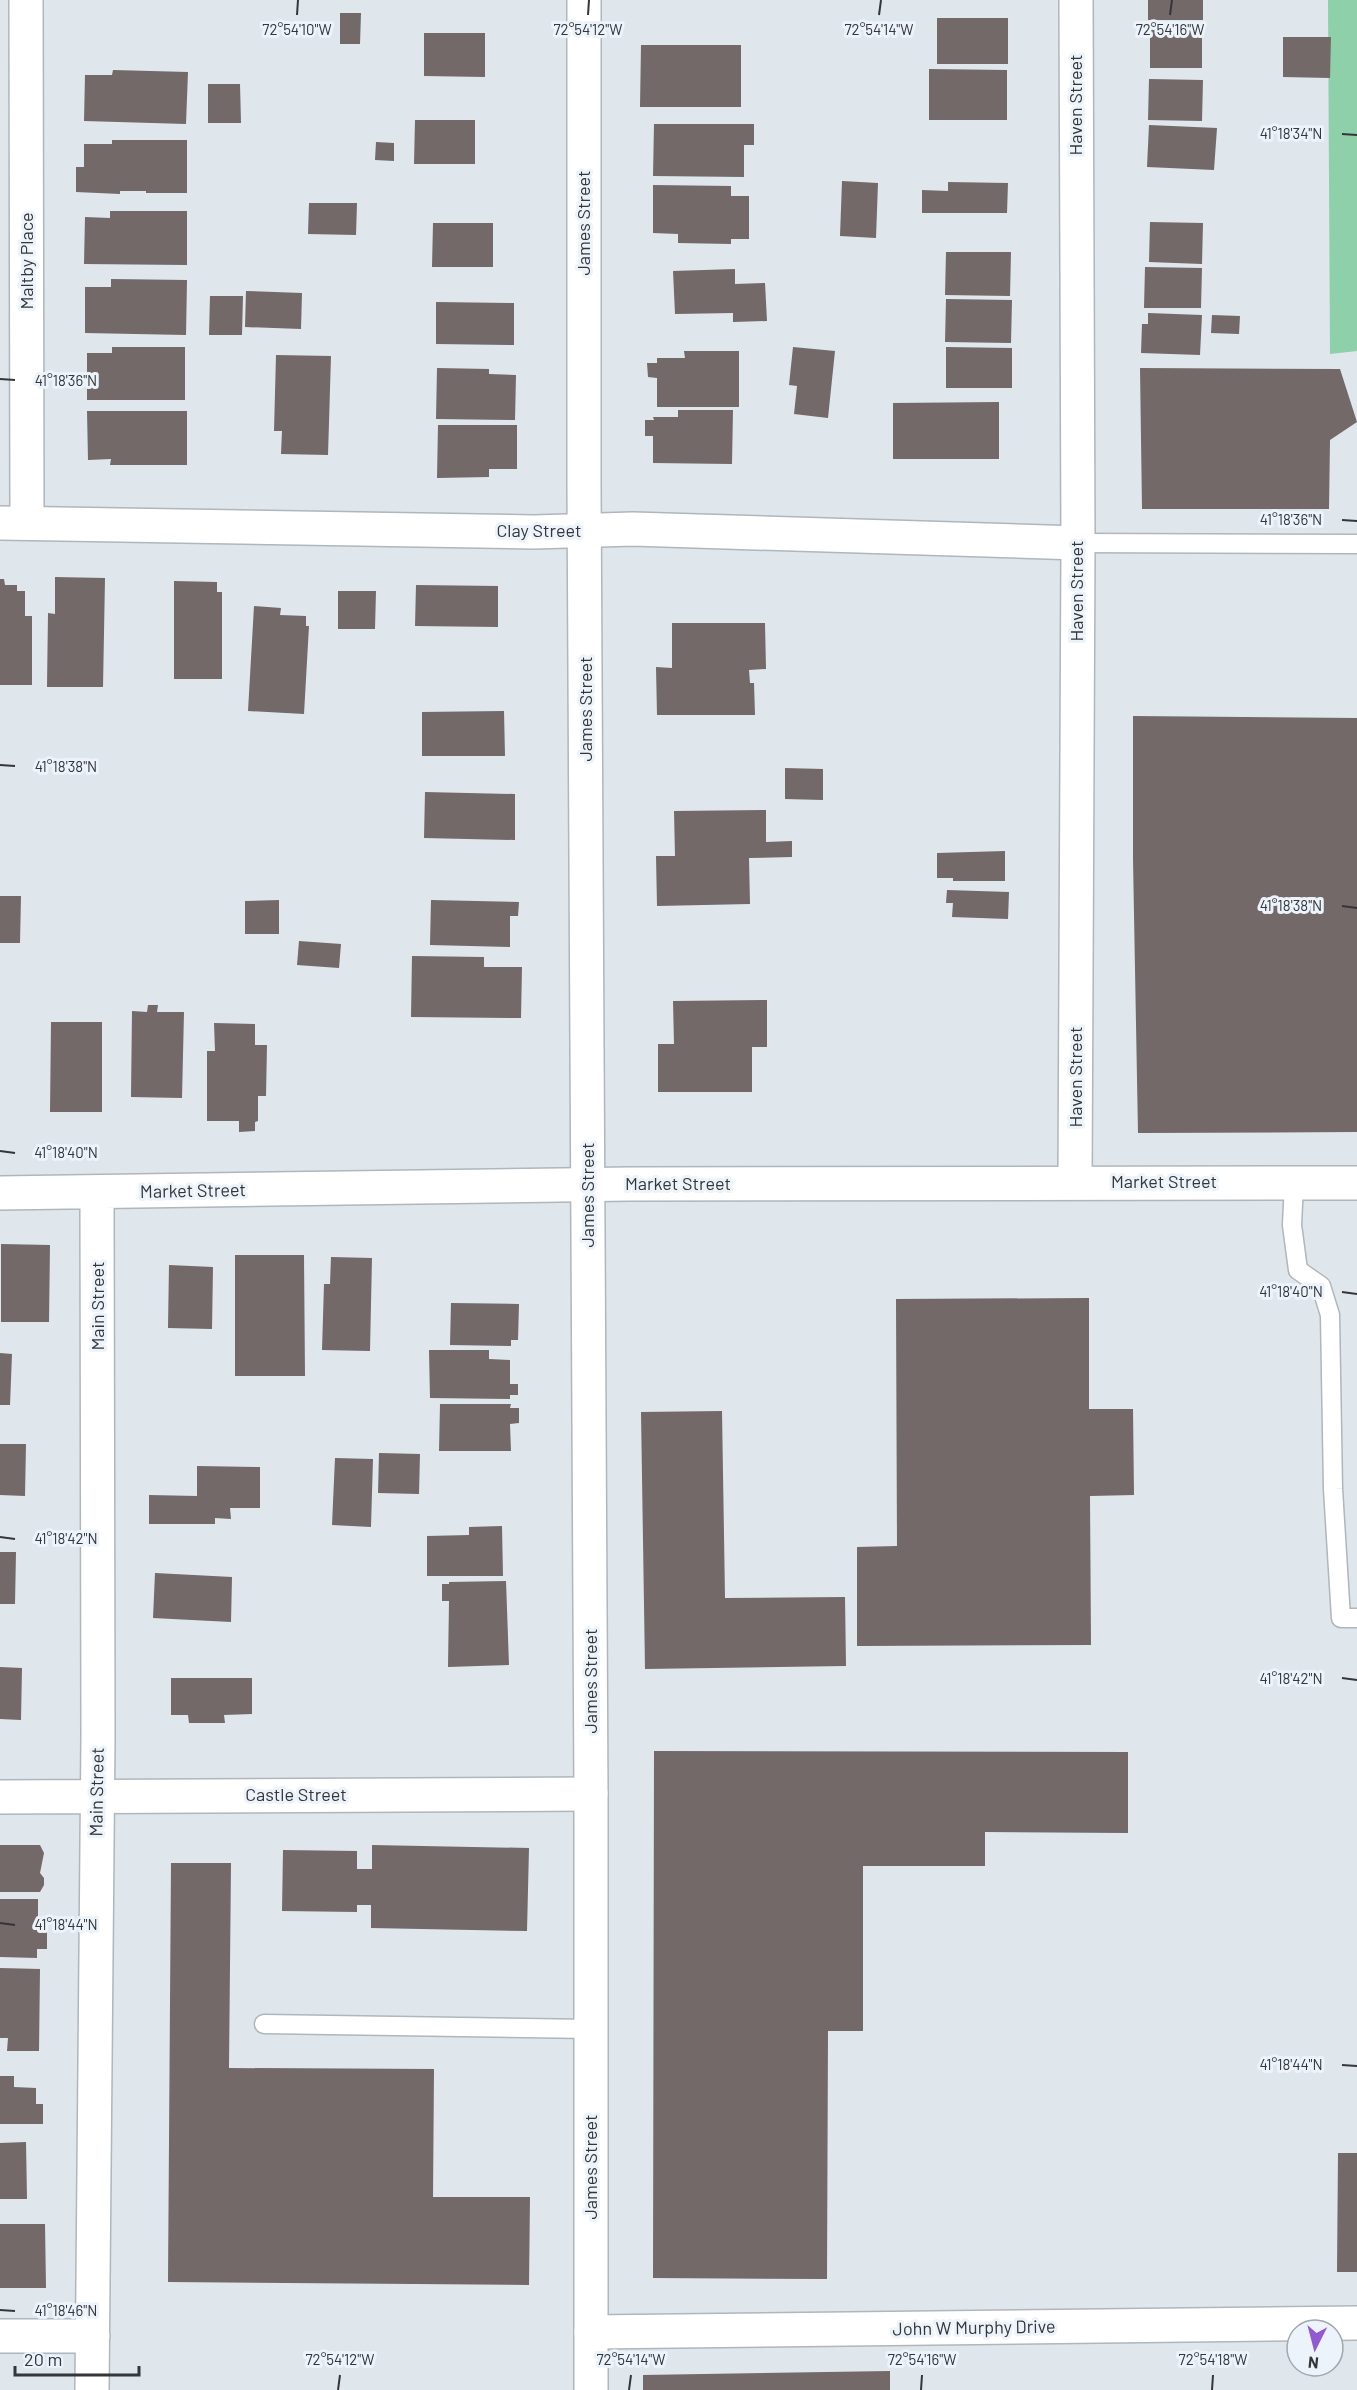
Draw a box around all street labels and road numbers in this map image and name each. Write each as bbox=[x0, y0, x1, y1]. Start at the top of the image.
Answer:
street label: Haven Street bbox=[1064, 54, 1086, 156]
street label: James Street bbox=[572, 170, 594, 276]
street label: Maltby Place bbox=[15, 212, 37, 310]
street label: Clay Street bbox=[496, 519, 582, 541]
street label: Haven Street bbox=[1065, 540, 1087, 642]
street label: James Street bbox=[574, 656, 596, 762]
street label: Haven Street bbox=[1064, 1026, 1086, 1128]
street label: James Street bbox=[576, 1142, 598, 1248]
street label: Market Street bbox=[1111, 1170, 1217, 1192]
street label: Market Street bbox=[625, 1172, 731, 1194]
street label: Market Street bbox=[140, 1178, 246, 1202]
street label: Main Street bbox=[86, 1261, 108, 1351]
street label: James Street bbox=[579, 1628, 601, 1734]
street label: Main Street bbox=[84, 1747, 108, 1837]
street label: Castle Street bbox=[245, 1783, 347, 1805]
street label: James Street bbox=[579, 2114, 601, 2220]
street label: John W Murphy Drive bbox=[892, 2315, 1056, 2339]

